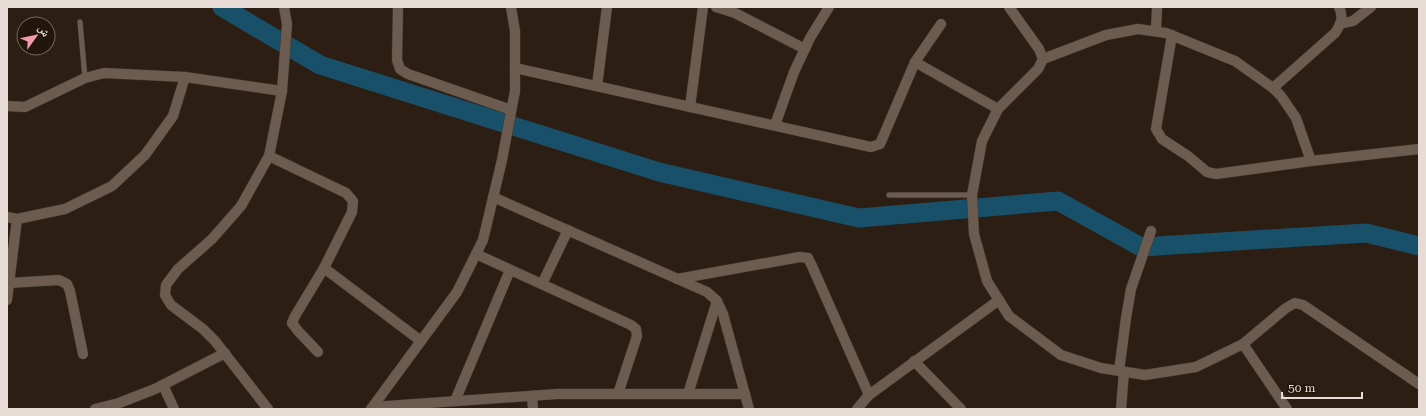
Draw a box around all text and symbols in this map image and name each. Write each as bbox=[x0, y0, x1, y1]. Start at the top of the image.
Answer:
north arrow bbox=[16, 16, 56, 56]
text: ش bbox=[34, 22, 53, 40]
scale bar bbox=[1282, 374, 1362, 400]
text: 50 m bbox=[1288, 381, 1315, 395]

